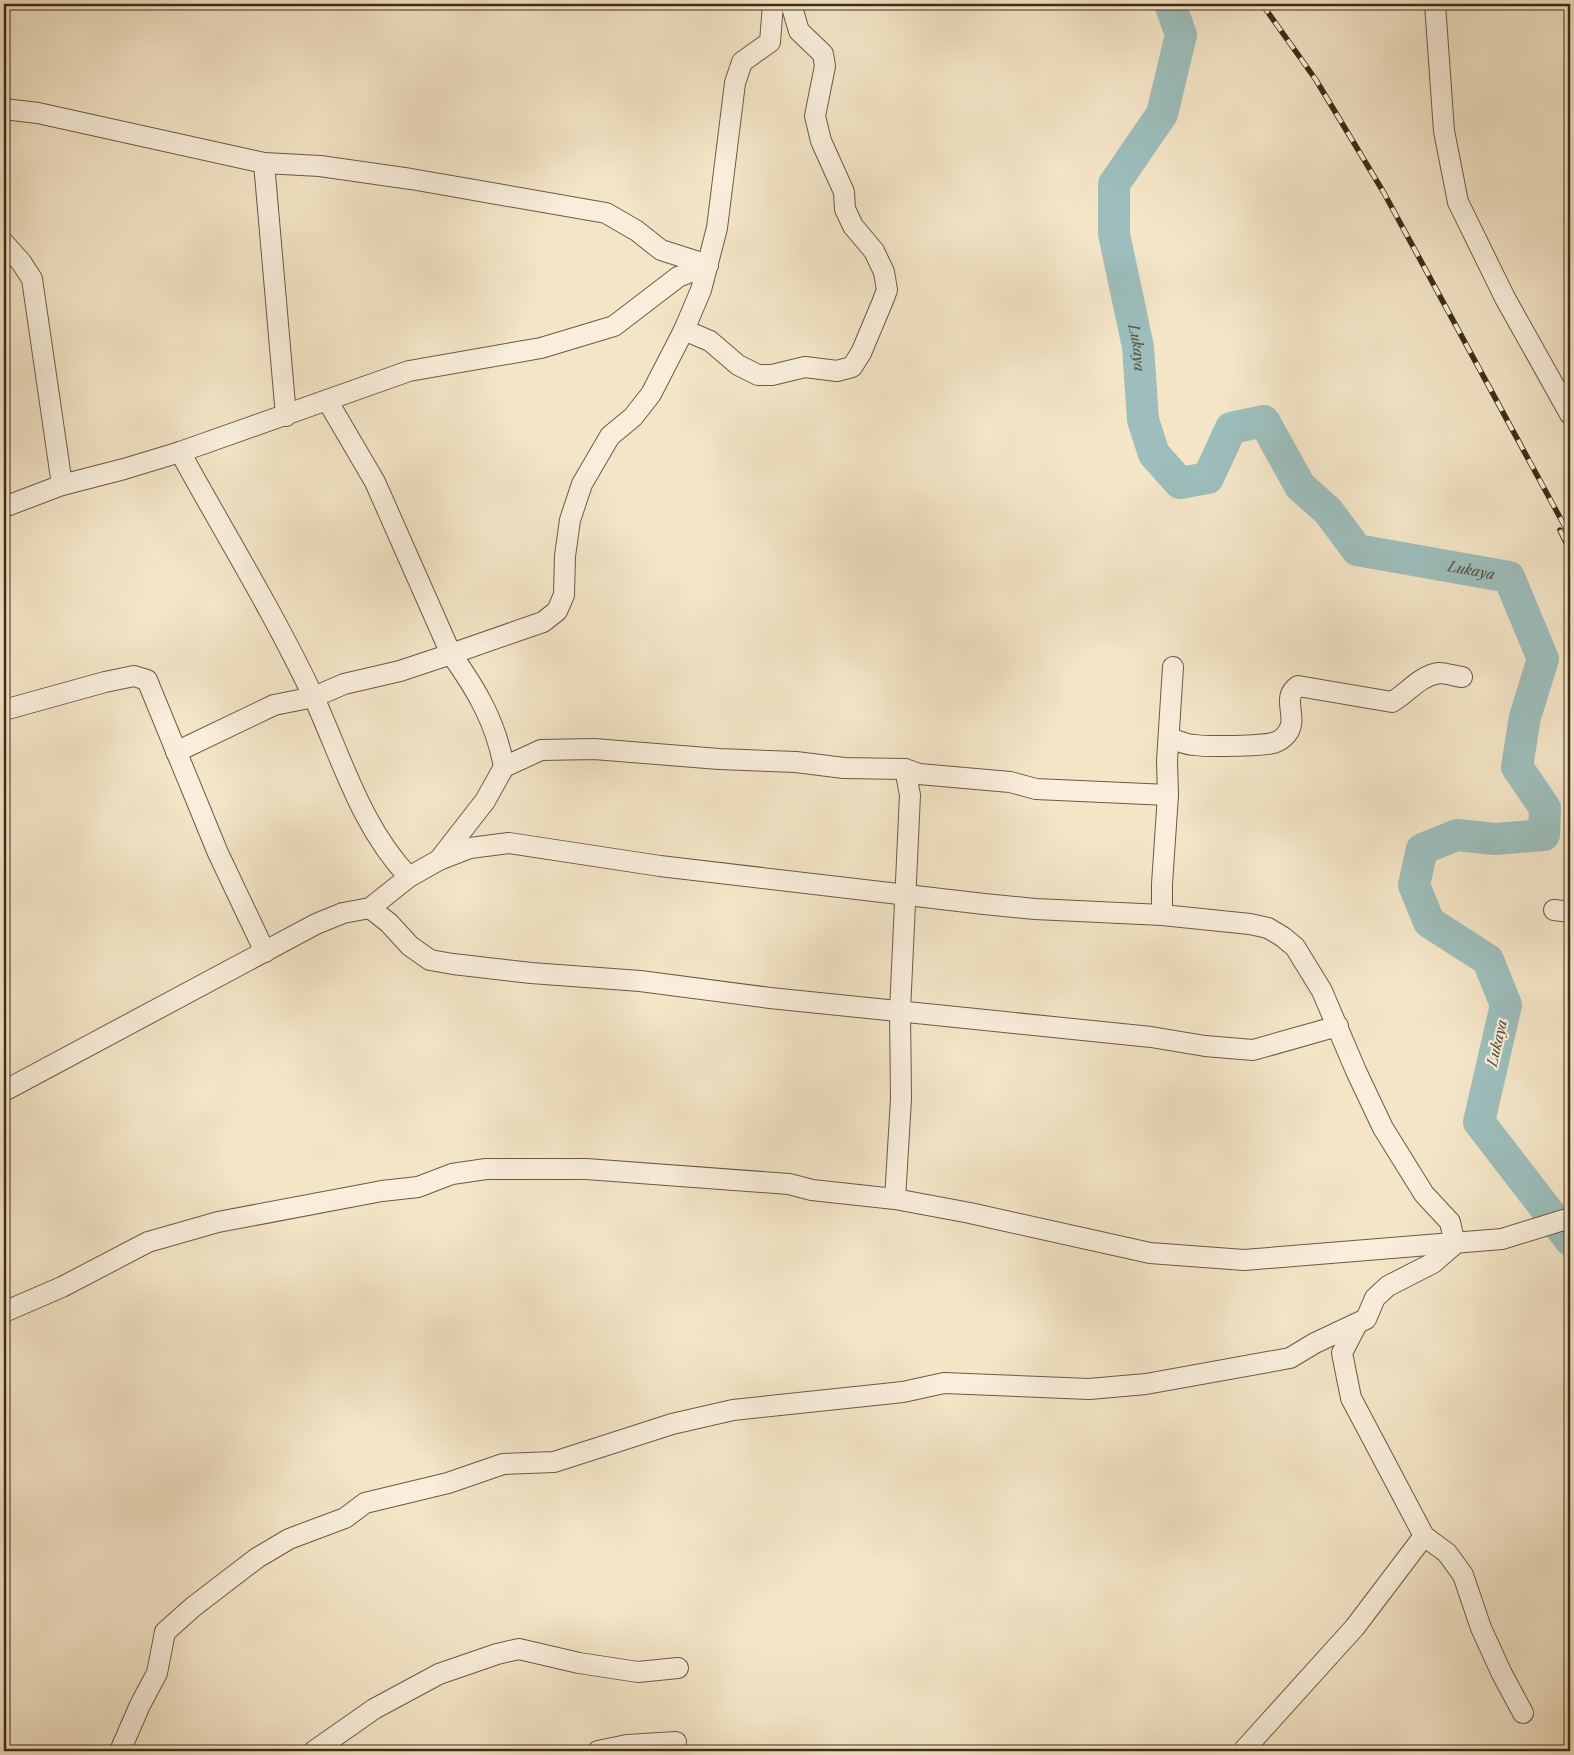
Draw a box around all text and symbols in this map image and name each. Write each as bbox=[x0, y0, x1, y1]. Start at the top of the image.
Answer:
water label: Lukaya bbox=[1124, 321, 1149, 372]
water label: Lukaya bbox=[1445, 557, 1497, 583]
water label: Lukaya bbox=[1483, 1017, 1511, 1069]

